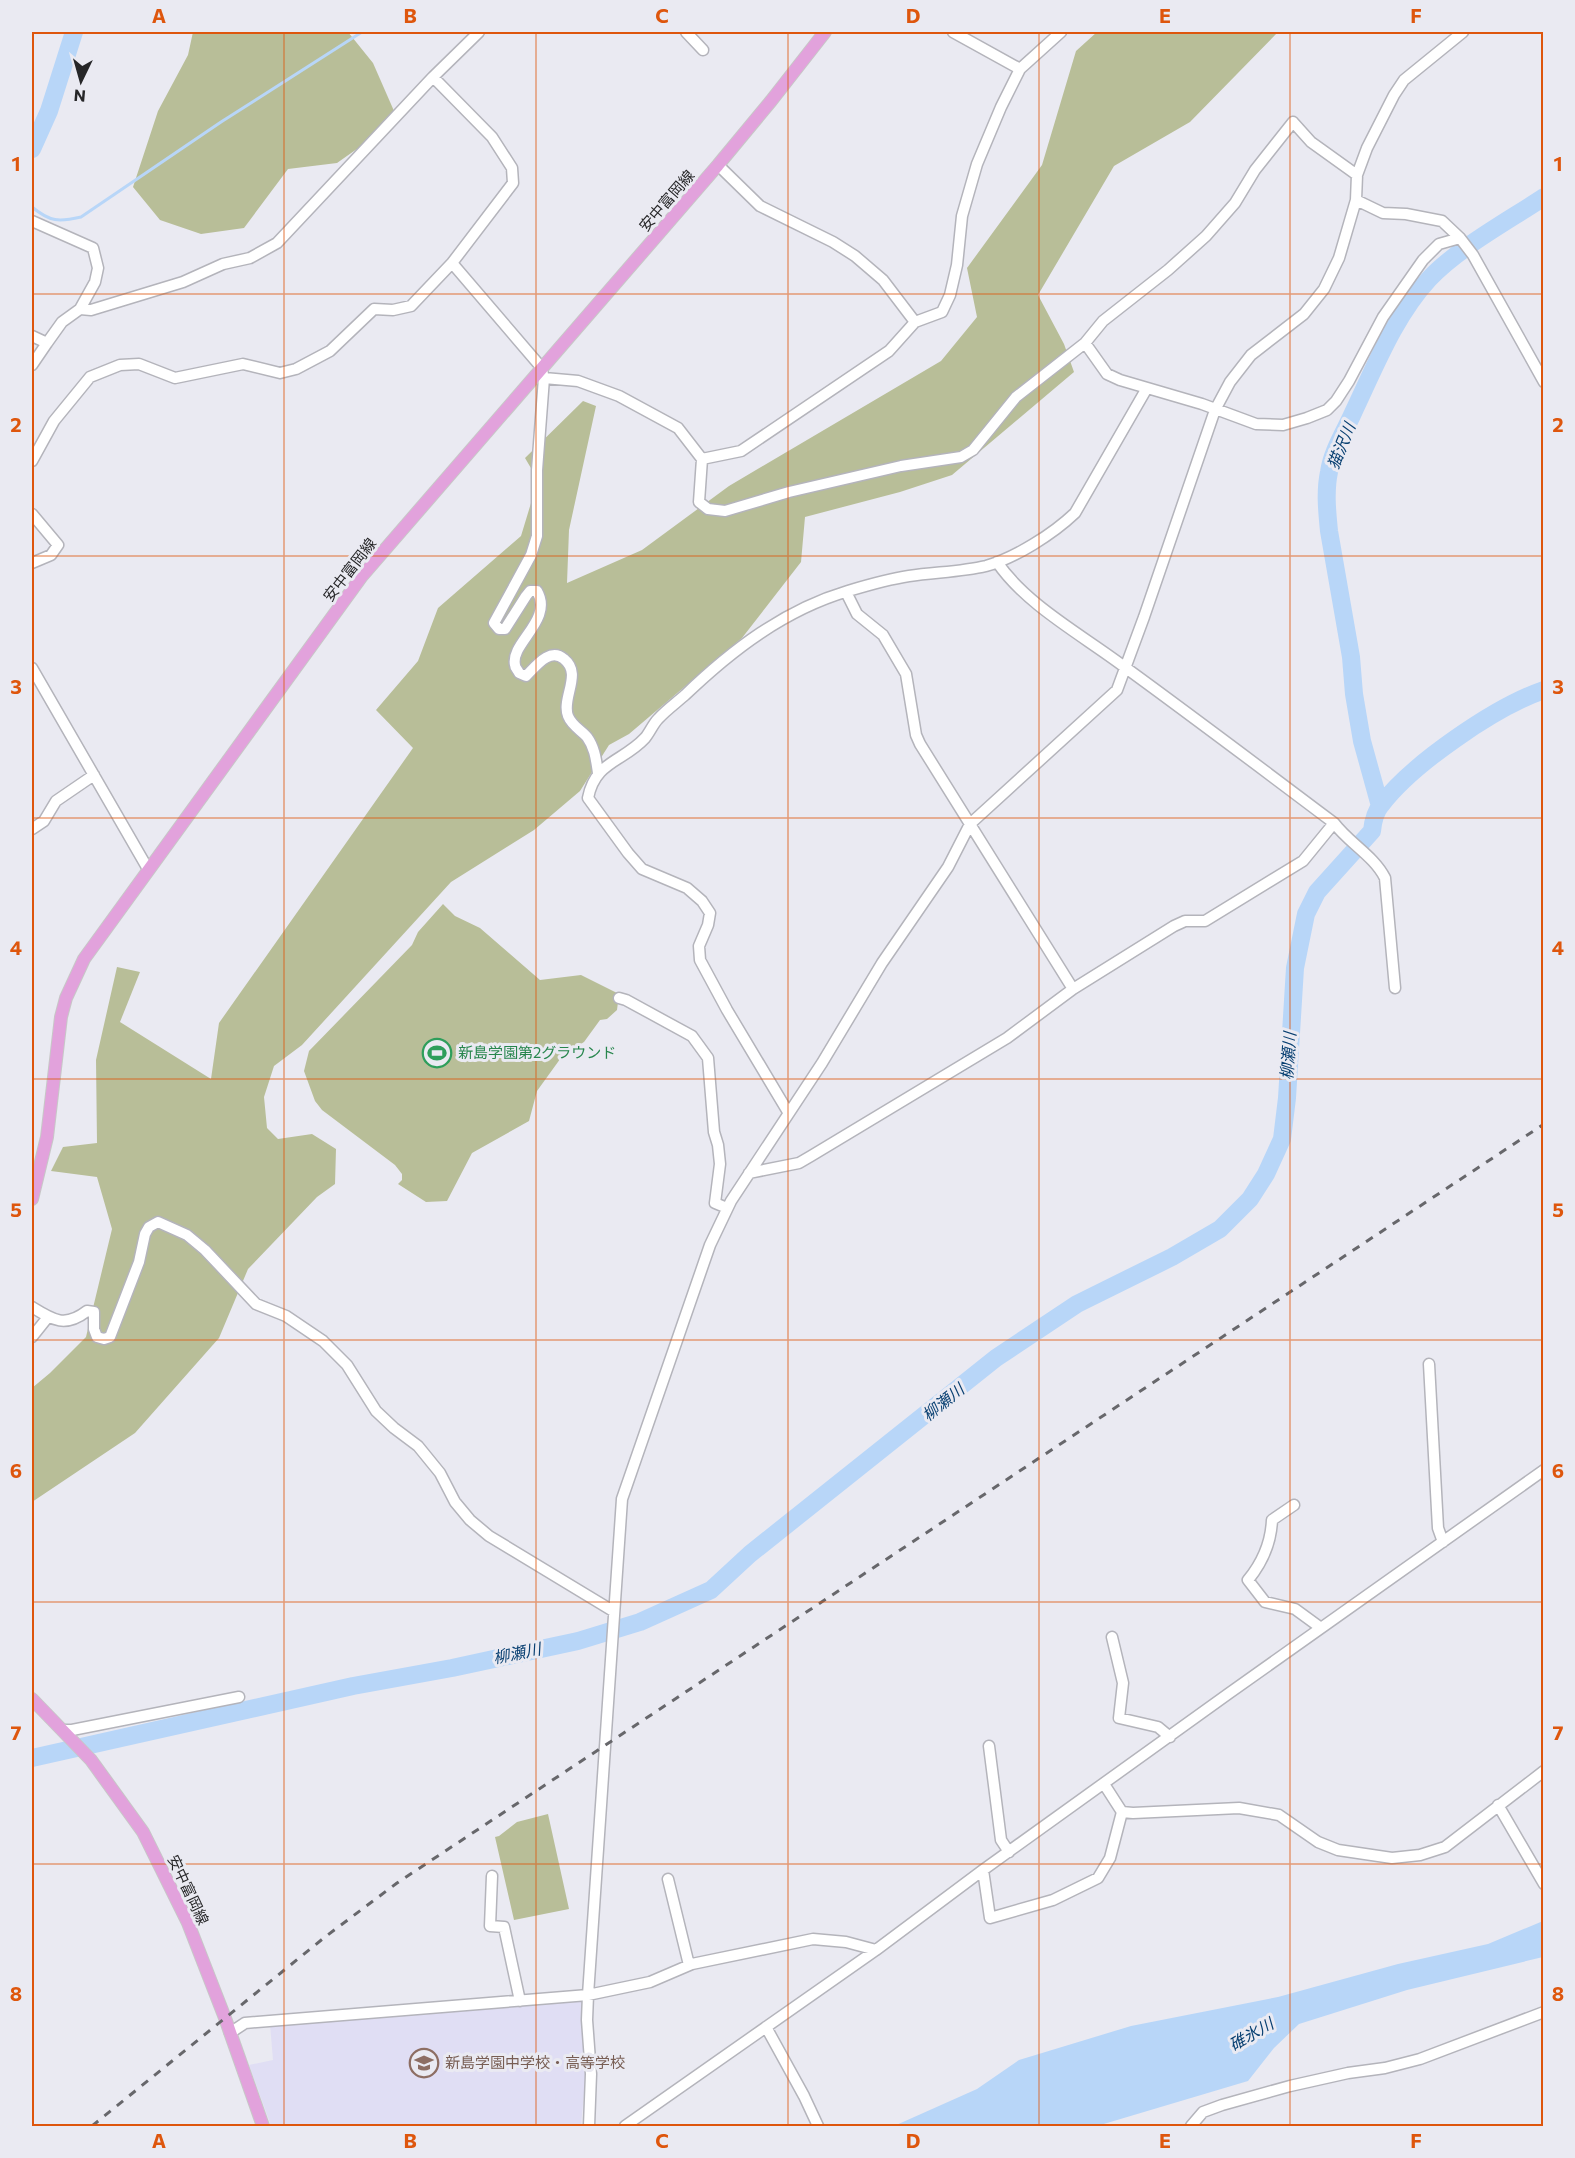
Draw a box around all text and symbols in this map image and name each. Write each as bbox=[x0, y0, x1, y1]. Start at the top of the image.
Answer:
text: A bbox=[152, 3, 166, 27]
text: B bbox=[403, 3, 417, 27]
text: C bbox=[655, 3, 669, 27]
text: D bbox=[906, 3, 920, 27]
text: E bbox=[1159, 3, 1171, 27]
text: F bbox=[1410, 3, 1422, 27]
north arrow bbox=[51, 51, 111, 111]
text: N bbox=[73, 86, 86, 106]
text: 1 bbox=[11, 151, 21, 175]
text: 1 bbox=[1553, 151, 1563, 175]
street label: 安中富岡線 bbox=[635, 166, 698, 235]
text: 2 bbox=[10, 412, 22, 436]
text: 2 bbox=[1552, 412, 1564, 436]
water label: 猫沢川 bbox=[1323, 418, 1359, 472]
street label: 安中富岡線 bbox=[319, 534, 379, 604]
text: 3 bbox=[10, 674, 22, 698]
text: 3 bbox=[1552, 674, 1564, 698]
text: 4 bbox=[10, 935, 22, 959]
text: 4 bbox=[1552, 935, 1564, 959]
water label: 柳瀬川 bbox=[1276, 1029, 1299, 1081]
sports icon: 新島学園第2グラウンド bbox=[421, 1037, 453, 1069]
place label: 新島学園第2グラウンド bbox=[458, 1043, 616, 1061]
text: 5 bbox=[10, 1197, 22, 1221]
text: 5 bbox=[1552, 1197, 1564, 1221]
water label: 柳瀬川 bbox=[918, 1378, 969, 1424]
text: 6 bbox=[10, 1458, 22, 1482]
text: 6 bbox=[1552, 1458, 1564, 1482]
water label: 柳瀬川 bbox=[492, 1638, 544, 1666]
text: 7 bbox=[11, 1720, 22, 1744]
text: 7 bbox=[1553, 1720, 1564, 1744]
street label: 安中富岡線 bbox=[165, 1852, 213, 1927]
text: 8 bbox=[10, 1981, 22, 2005]
text: 8 bbox=[1552, 1981, 1564, 2005]
water label: 碓氷川 bbox=[1225, 2012, 1278, 2054]
school or university icon: 新島学園中学校・高等学校 bbox=[408, 2047, 440, 2079]
place label: 新島学園中学校・高等学校 bbox=[445, 2053, 625, 2071]
text: A bbox=[152, 2128, 166, 2152]
text: B bbox=[403, 2128, 417, 2152]
text: C bbox=[655, 2128, 669, 2152]
text: D bbox=[906, 2128, 920, 2152]
text: E bbox=[1159, 2128, 1171, 2152]
text: F bbox=[1410, 2128, 1422, 2152]

